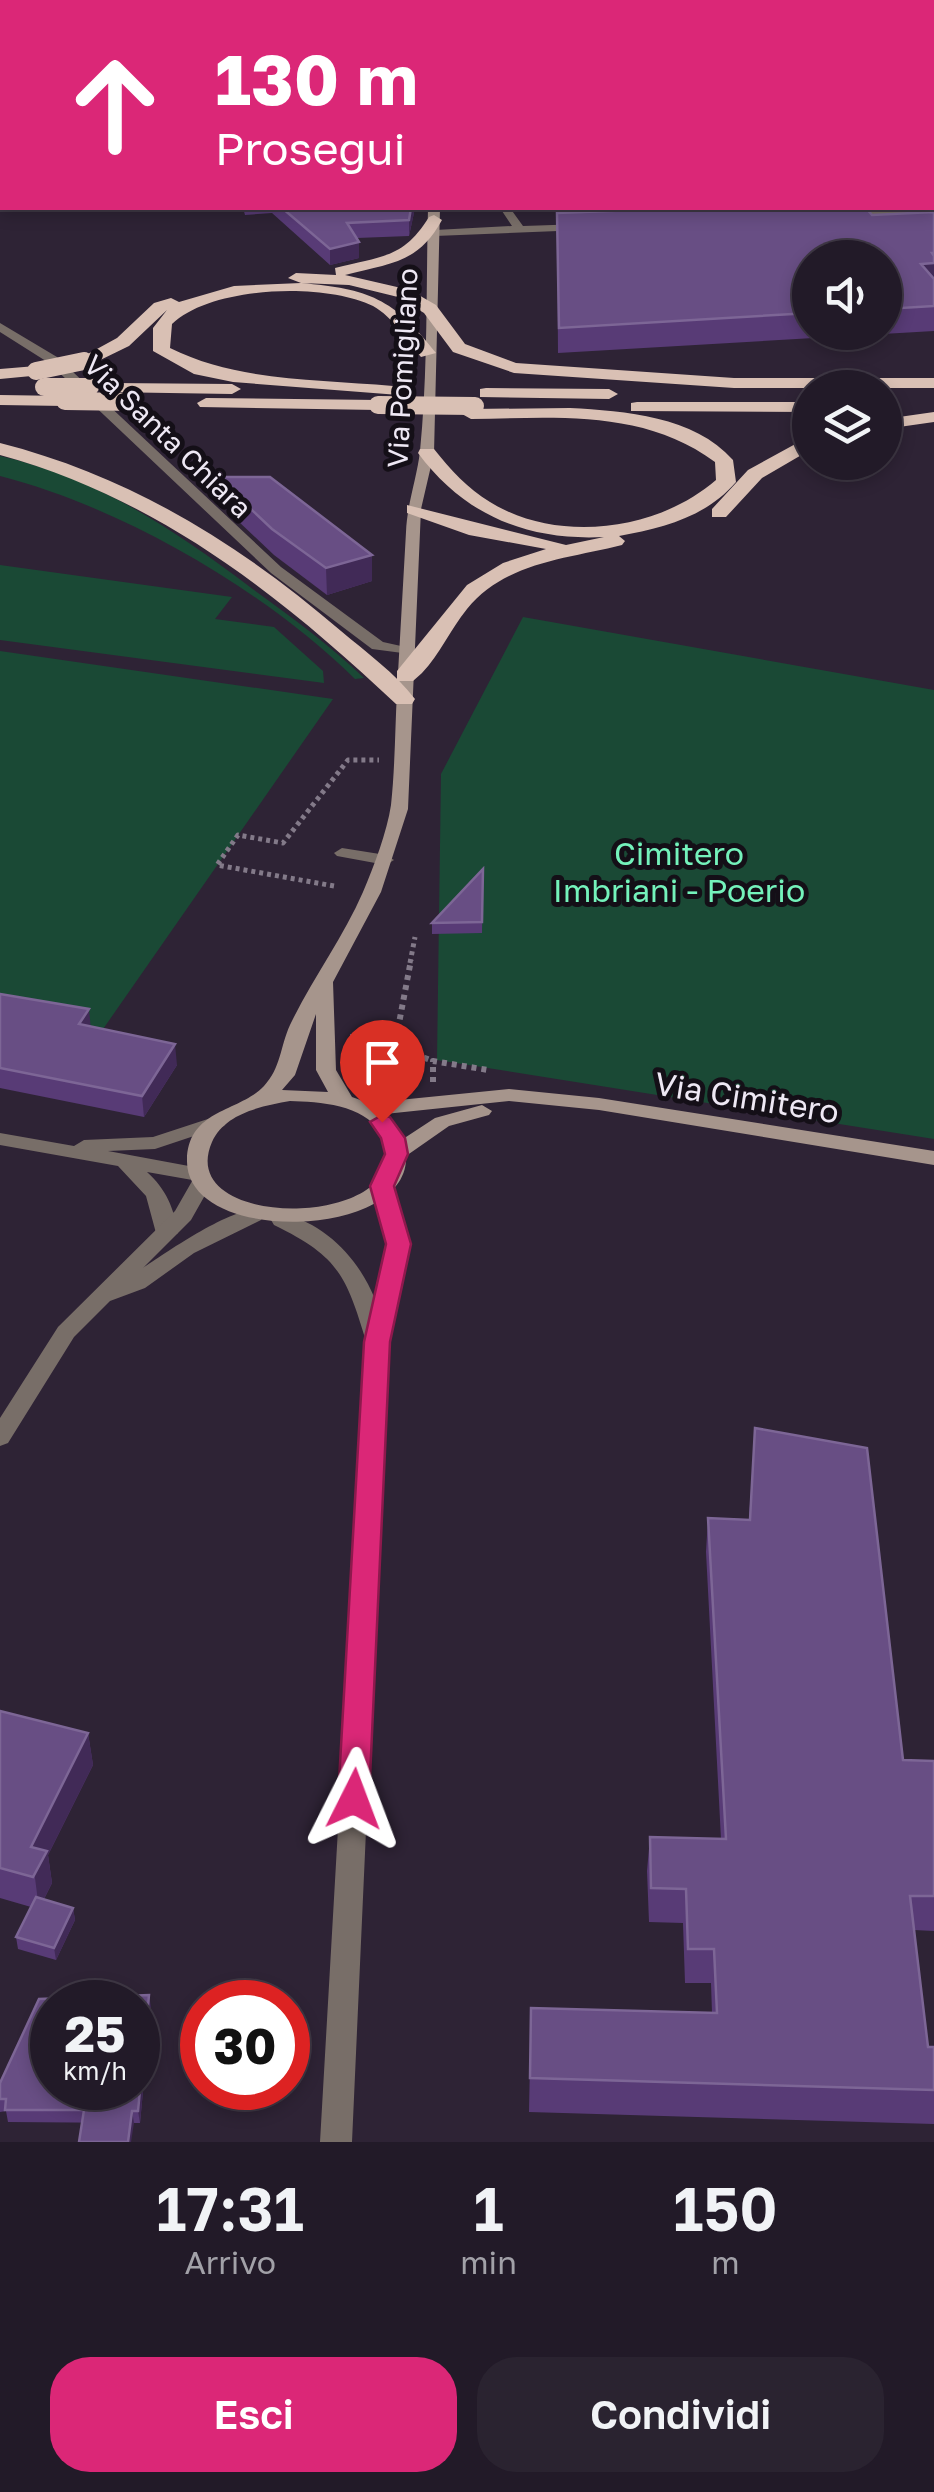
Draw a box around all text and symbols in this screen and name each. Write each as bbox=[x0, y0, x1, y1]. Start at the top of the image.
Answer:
text: 130 m bbox=[215, 36, 418, 120]
icon: ahead bbox=[50, 40, 180, 170]
text: Prosegui bbox=[215, 121, 406, 175]
map controls bbox=[792, 240, 902, 480]
button: sound bbox=[792, 240, 902, 350]
street label: Via Pomigliano bbox=[380, 267, 424, 469]
street label: Via Santa Chiara bbox=[77, 348, 259, 524]
button: layers bbox=[792, 370, 902, 480]
park label: Cimitero Imbriani - Poerio bbox=[553, 834, 805, 909]
pin bbox=[340, 1020, 425, 1123]
icon: arrive bbox=[355, 1035, 410, 1090]
street label: Via Cimitero bbox=[652, 1064, 842, 1130]
position arrow bbox=[302, 1747, 406, 1851]
speed limit sign: 30 bbox=[180, 1980, 310, 2110]
text: 25 bbox=[64, 2003, 125, 2063]
text: km/h bbox=[63, 2055, 127, 2086]
text: 17:31 bbox=[156, 2172, 304, 2244]
text: 1 bbox=[473, 2172, 504, 2244]
text: 150 bbox=[673, 2172, 778, 2244]
text: Arrivo bbox=[184, 2243, 276, 2281]
text: min bbox=[460, 2243, 517, 2281]
text: m bbox=[711, 2243, 740, 2281]
button: Esci bbox=[50, 2357, 457, 2472]
button: Condividi bbox=[477, 2357, 884, 2472]

